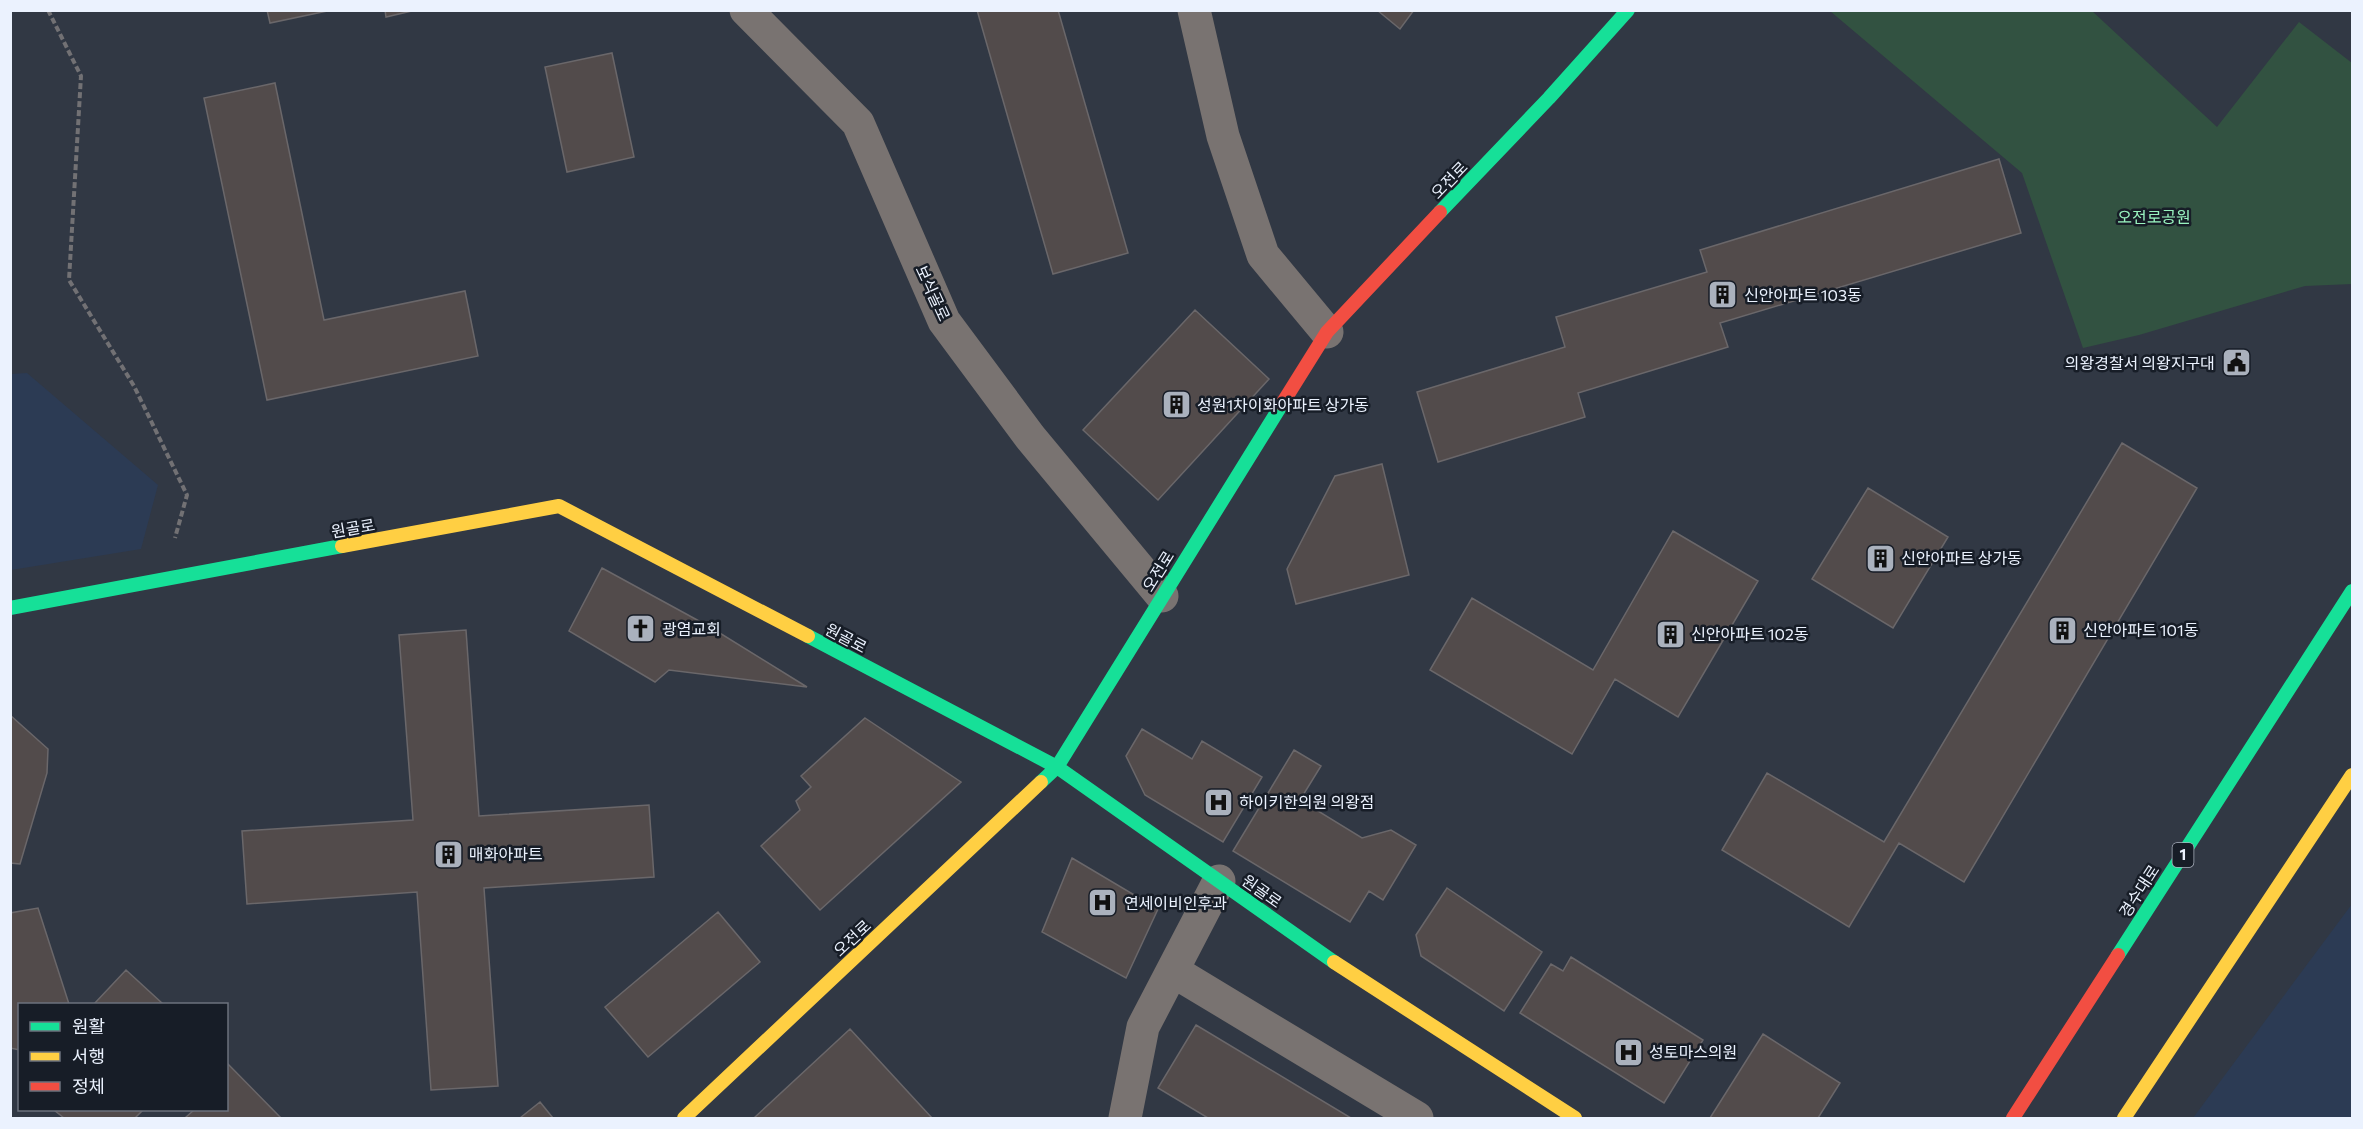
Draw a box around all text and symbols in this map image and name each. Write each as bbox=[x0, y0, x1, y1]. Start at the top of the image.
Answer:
street label: 오전로 bbox=[1426, 157, 1471, 202]
park label: 오전로공원 bbox=[2117, 207, 2191, 226]
street label: 보식골로 bbox=[912, 262, 955, 324]
building icon: 신안아파트 103동 bbox=[1707, 279, 1739, 311]
place label: 신안아파트 103동 bbox=[1744, 285, 1862, 304]
public building icon: 의왕경찰서 의왕지구대 bbox=[2220, 347, 2252, 379]
place label: 의왕경찰서 의왕지구대 bbox=[2065, 353, 2215, 372]
building icon: 성원1차이화아파트 상가동 bbox=[1160, 389, 1192, 421]
place label: 성원1차이화아파트 상가동 bbox=[1197, 395, 1369, 414]
street label: 원골로 bbox=[330, 514, 377, 541]
building icon: 신안아파트 상가동 bbox=[1864, 542, 1896, 574]
street label: 오전로 bbox=[1138, 547, 1177, 594]
place label: 신안아파트 상가동 bbox=[1901, 548, 2022, 567]
church icon: 광염교회 bbox=[625, 613, 657, 645]
building icon: 신안아파트 101동 bbox=[2046, 614, 2078, 646]
building icon: 신안아파트 102동 bbox=[1654, 618, 1686, 650]
place label: 광염교회 bbox=[662, 619, 721, 638]
street label: 원골로 bbox=[822, 619, 870, 656]
place label: 신안아파트 101동 bbox=[2083, 620, 2199, 639]
place label: 신안아파트 102동 bbox=[1691, 624, 1809, 643]
hospital icon: 하이키한의원 의왕점 bbox=[1202, 786, 1234, 818]
place label: 하이키한의원 의왕점 bbox=[1239, 792, 1375, 811]
building icon: 매화아파트 bbox=[432, 838, 464, 870]
road number: 1 bbox=[2172, 843, 2194, 867]
place label: 매화아파트 bbox=[469, 844, 543, 863]
street label: 경수대로 bbox=[2115, 861, 2163, 921]
street label: 원골로 bbox=[1239, 870, 1286, 911]
hospital icon: 연세이비인후과 bbox=[1087, 887, 1119, 919]
place label: 연세이비인후과 bbox=[1124, 893, 1227, 912]
street label: 오전로 bbox=[829, 915, 874, 960]
legend bbox=[18, 1003, 228, 1111]
text: 원활 bbox=[72, 1015, 105, 1037]
hospital icon: 성토마스의원 bbox=[1612, 1036, 1644, 1068]
place label: 성토마스의원 bbox=[1649, 1042, 1737, 1061]
text: 서행 bbox=[72, 1045, 105, 1067]
text: 정체 bbox=[72, 1075, 105, 1097]

